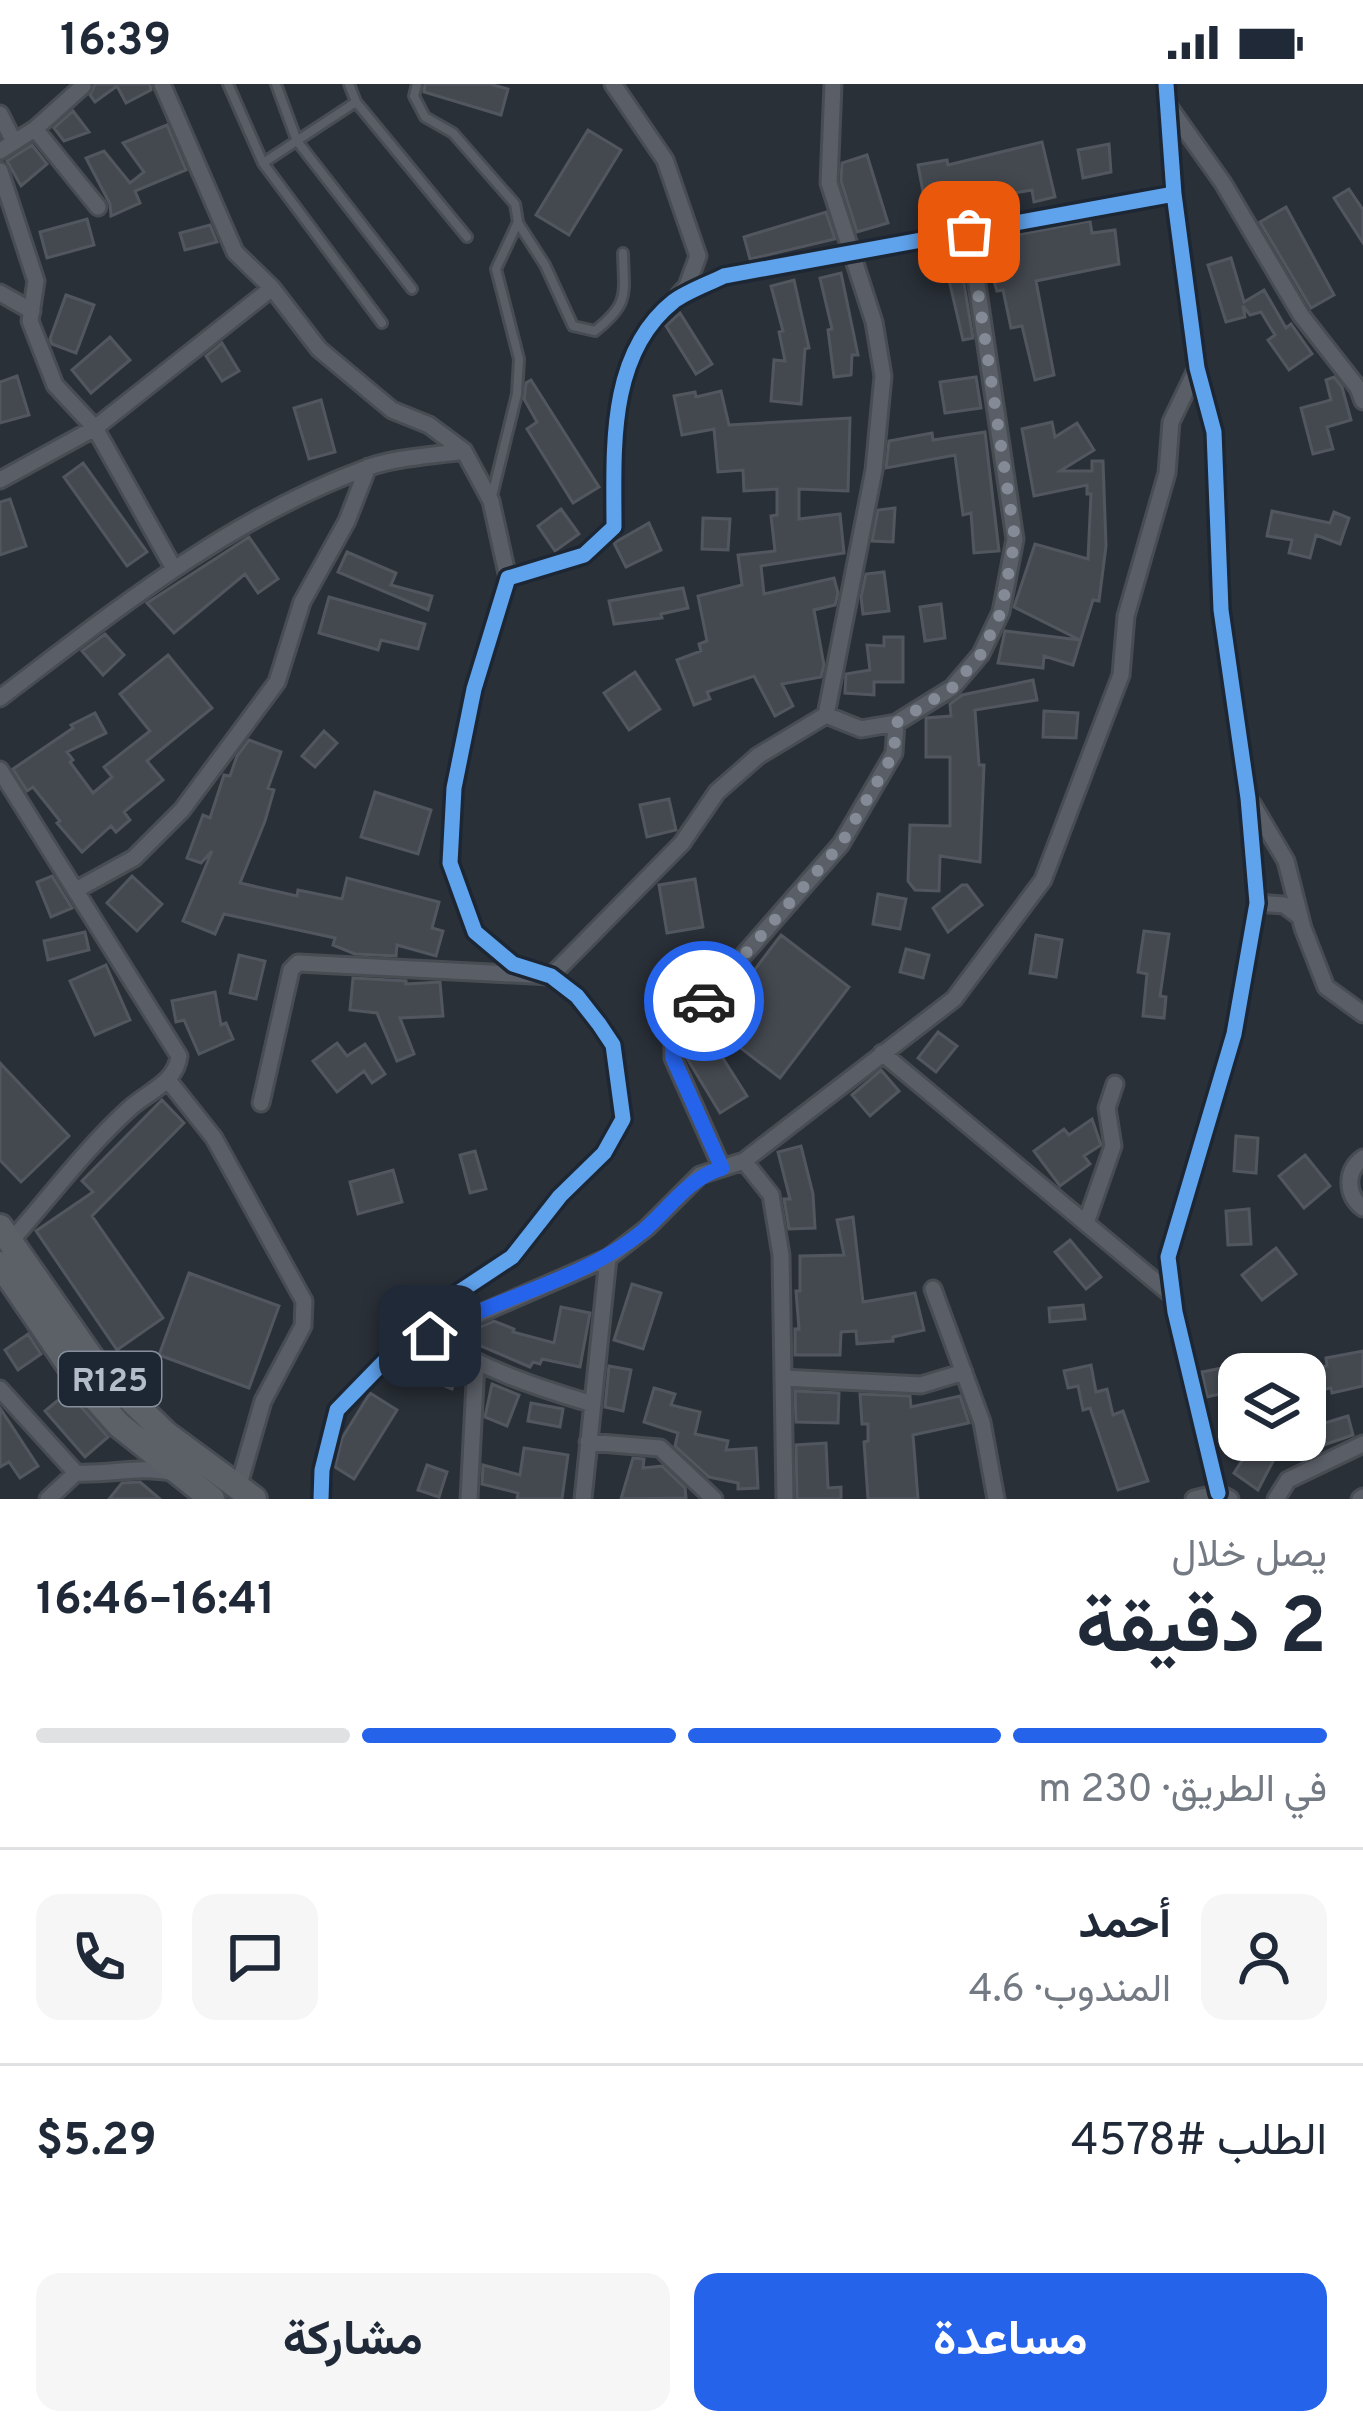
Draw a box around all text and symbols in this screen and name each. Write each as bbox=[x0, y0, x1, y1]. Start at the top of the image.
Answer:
text: 16:39 bbox=[60, 14, 171, 71]
pin bbox=[918, 181, 1020, 283]
icon: bag bbox=[936, 199, 1002, 265]
courier bbox=[644, 941, 764, 1061]
icon: car bbox=[671, 968, 737, 1034]
pin bbox=[379, 1285, 481, 1387]
icon: home bbox=[397, 1303, 463, 1369]
road number: R125 bbox=[59, 1352, 161, 1406]
map controls bbox=[1218, 1353, 1326, 1461]
button: layers bbox=[1218, 1353, 1326, 1461]
text: يصل خلال bbox=[1171, 1532, 1327, 1581]
text: 16:41–16:46 bbox=[36, 1573, 275, 1630]
text: 2 دقيقة bbox=[1076, 1582, 1327, 1681]
text: في الطريق · 230 m bbox=[1038, 1767, 1327, 1816]
button: phone bbox=[36, 1894, 162, 2020]
button: chat bbox=[192, 1894, 318, 2020]
button: person bbox=[1201, 1894, 1327, 2020]
text: أحمد bbox=[1079, 1897, 1171, 1954]
text: المندوب · 4.6 bbox=[969, 1967, 1171, 2016]
text: $5.29 bbox=[36, 2114, 157, 2171]
text: الطلب #4578 bbox=[1071, 2114, 1327, 2171]
button: مشاركة bbox=[36, 2273, 670, 2411]
button: مساعدة bbox=[694, 2273, 1327, 2411]

